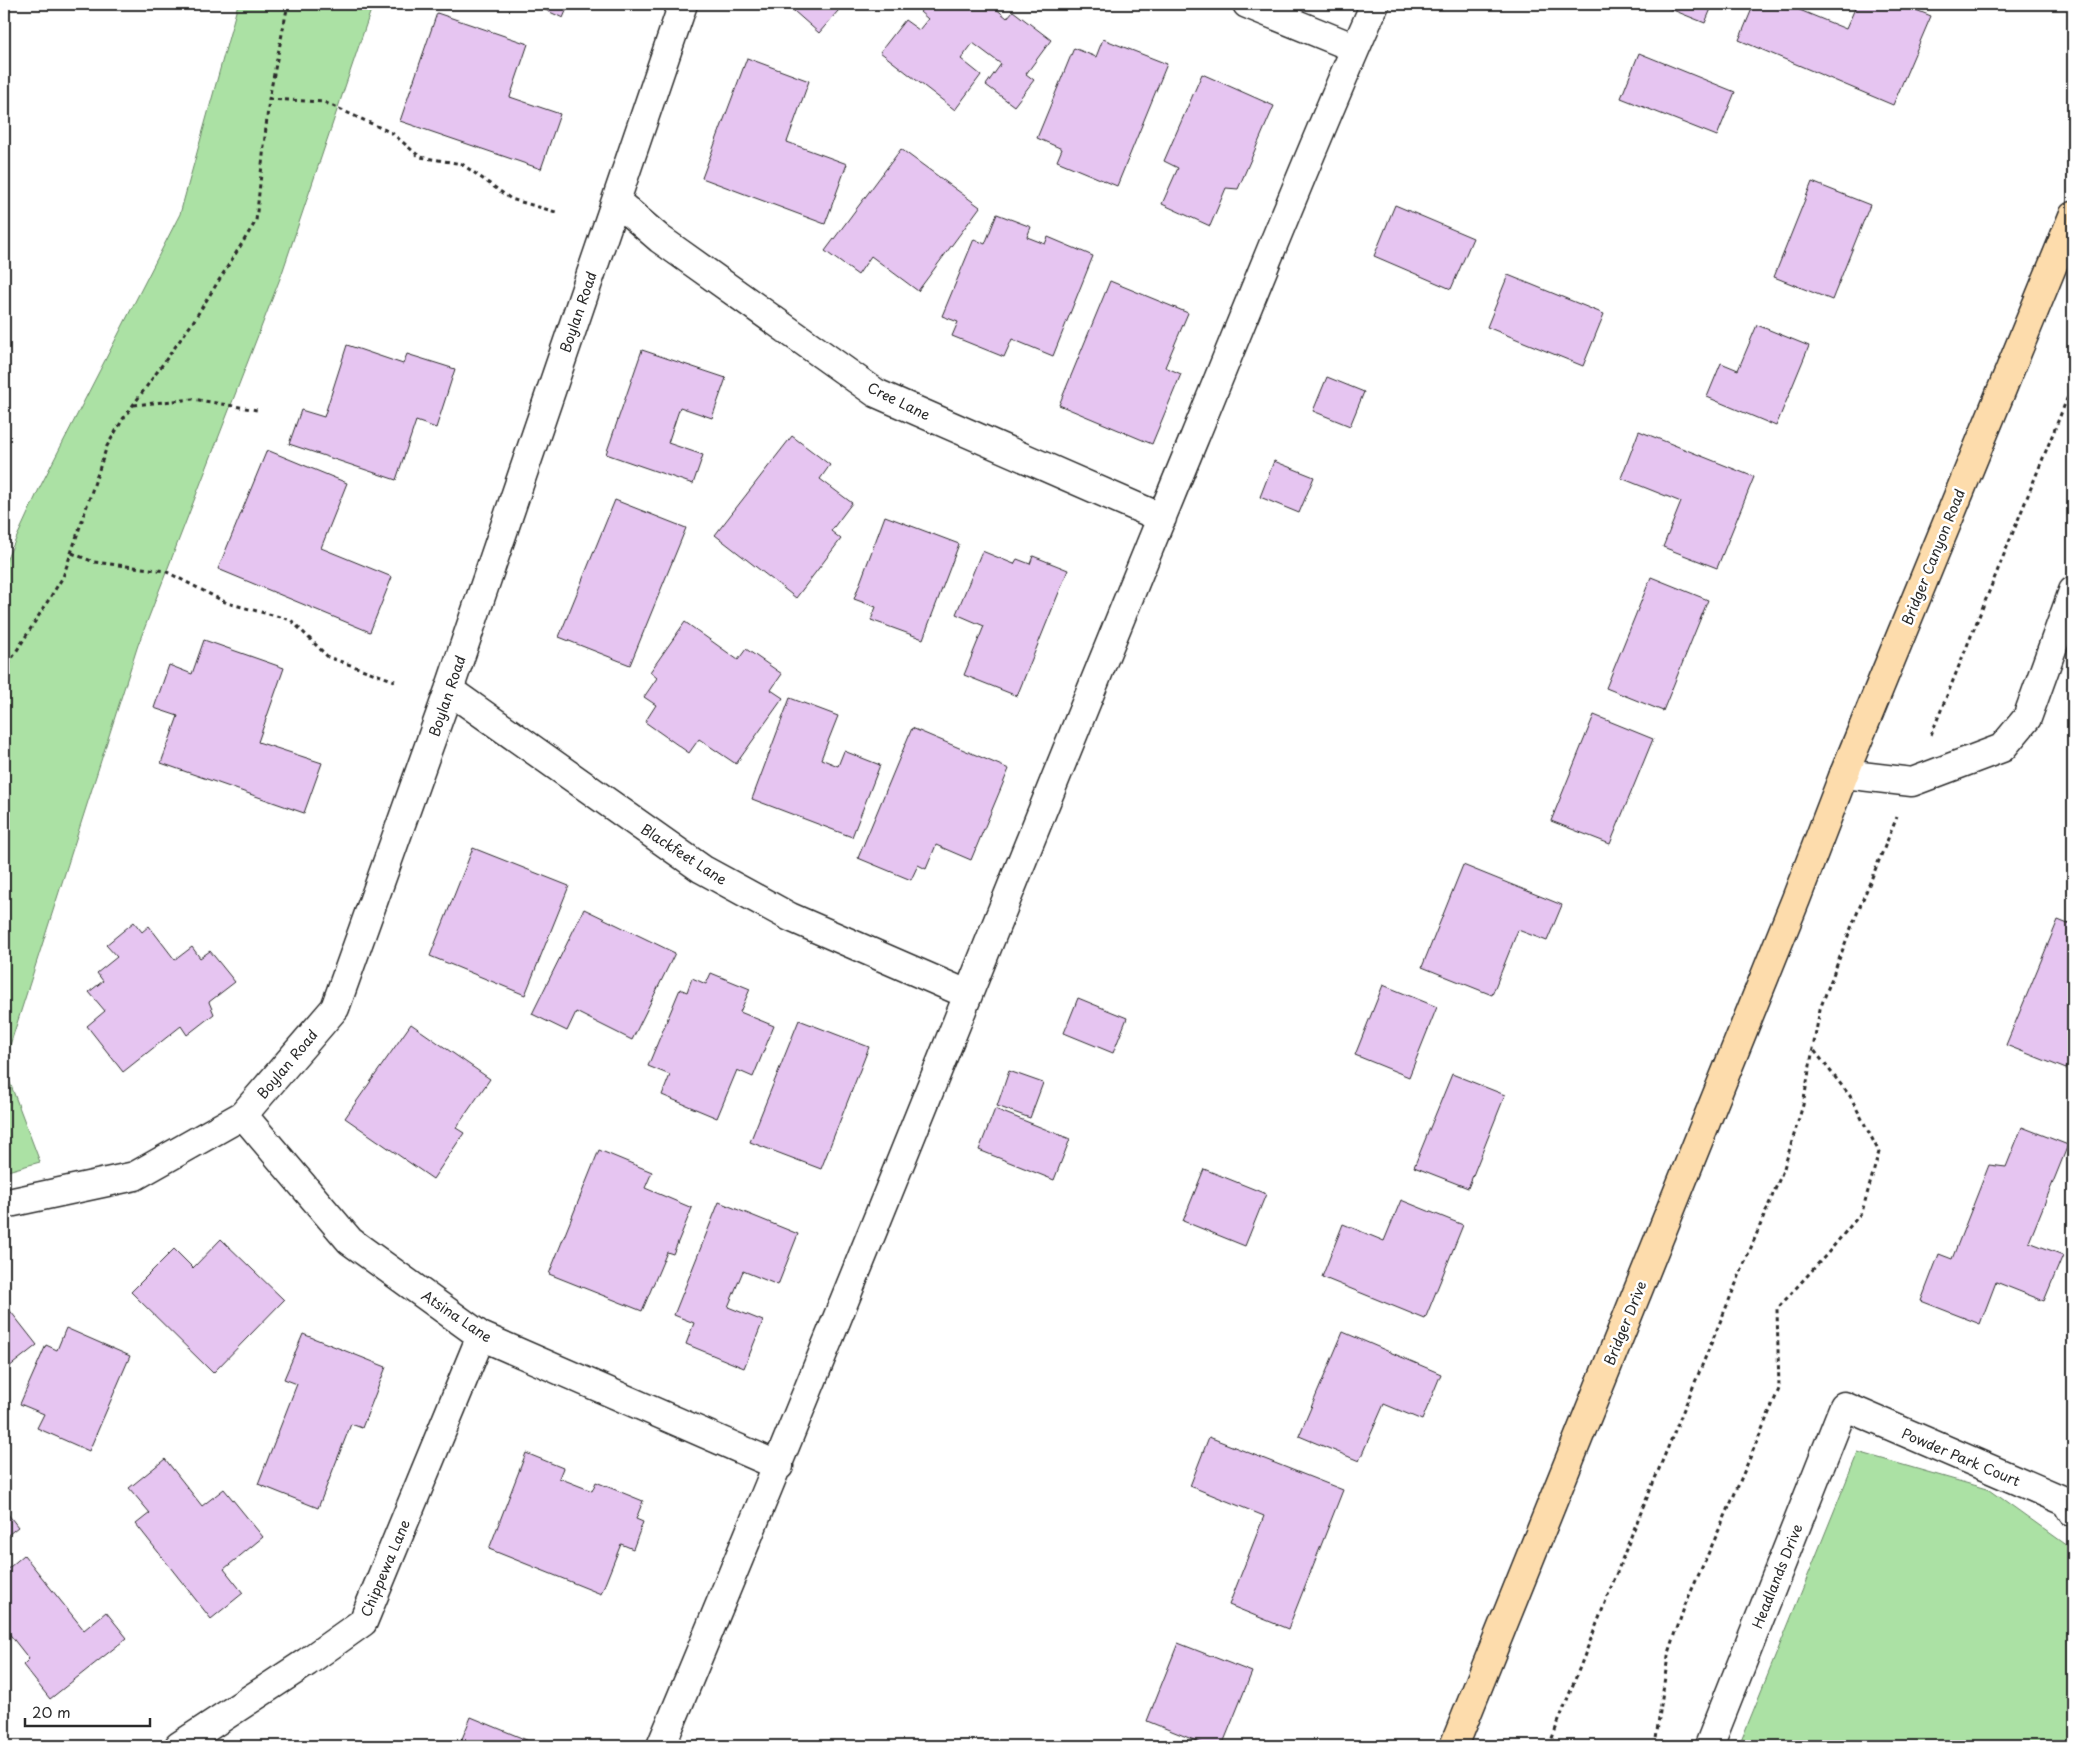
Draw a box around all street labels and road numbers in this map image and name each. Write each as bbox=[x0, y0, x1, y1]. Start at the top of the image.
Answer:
street label: Boylan Road bbox=[554, 269, 602, 355]
street label: Cree Lane bbox=[864, 377, 934, 425]
street label: Bridger Canyon Road bbox=[1896, 486, 1970, 628]
street label: Boylan Road bbox=[423, 653, 471, 739]
street label: Blackfeet Lane bbox=[637, 818, 731, 890]
street label: Boylan Road bbox=[252, 1025, 322, 1103]
street label: Bridger Drive bbox=[1598, 1278, 1652, 1368]
street label: Atsina Lane bbox=[418, 1285, 497, 1347]
street label: Powder Park Court bbox=[1899, 1423, 2024, 1492]
street label: Chippewa Lane bbox=[355, 1516, 415, 1620]
street label: Headlands Drive bbox=[1746, 1520, 1808, 1632]

